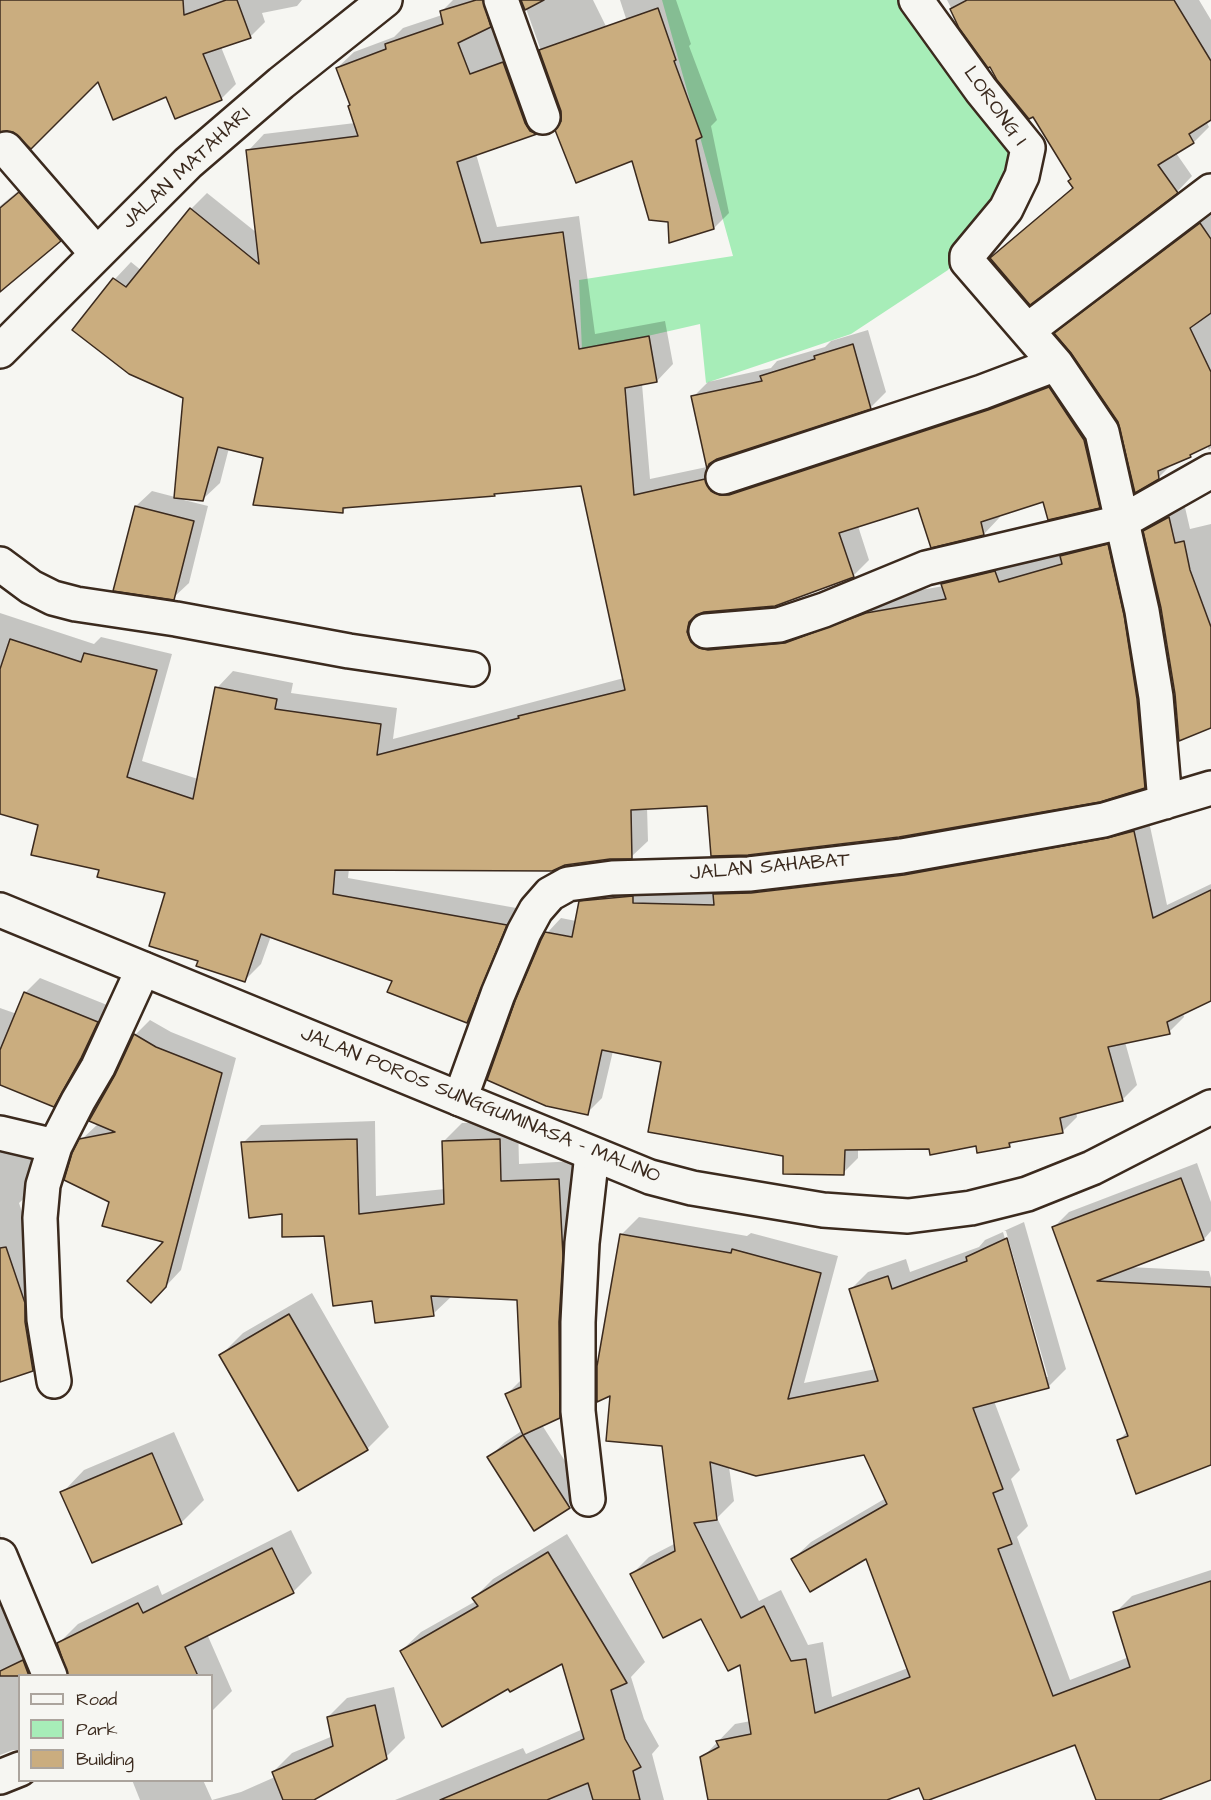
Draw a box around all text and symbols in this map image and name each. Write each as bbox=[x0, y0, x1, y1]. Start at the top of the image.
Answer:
street label: LORONG I bbox=[957, 63, 1031, 151]
street label: JALAN MATAHARI bbox=[118, 103, 256, 235]
street label: JALAN SAHABAT bbox=[689, 849, 851, 887]
street label: JALAN POROS SUNGGUMINASA - MALINO bbox=[297, 1023, 663, 1189]
legend bbox=[18, 1674, 213, 1782]
text: Road bbox=[76, 1687, 117, 1712]
text: Park bbox=[76, 1717, 118, 1742]
text: Building bbox=[76, 1747, 134, 1772]

